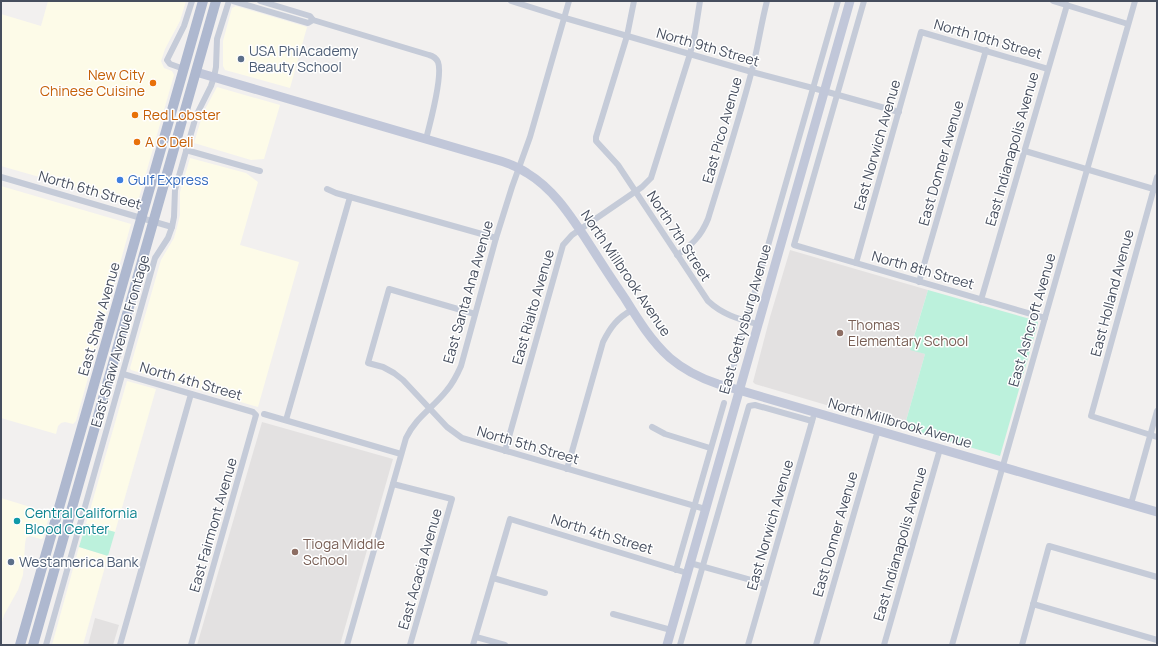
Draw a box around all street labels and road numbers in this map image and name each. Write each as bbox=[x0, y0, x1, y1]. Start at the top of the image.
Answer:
street label: North 10th Street bbox=[932, 14, 1045, 63]
street label: North 9th Street bbox=[654, 23, 762, 70]
street label: East Indianapolis Avenue bbox=[980, 70, 1043, 228]
street label: East Pico Avenue bbox=[697, 74, 746, 185]
street label: East Norwich Avenue bbox=[849, 77, 904, 212]
street label: East Donner Avenue bbox=[914, 98, 968, 228]
street label: North 6th Street bbox=[36, 166, 144, 213]
street label: North 7th Street bbox=[643, 187, 716, 285]
street label: North Millbrook Avenue bbox=[577, 206, 676, 340]
street label: East Santa Ana Avenue bbox=[438, 218, 497, 366]
street label: East Holland Avenue bbox=[1085, 227, 1138, 359]
street label: East Gettysburg Avenue bbox=[714, 242, 775, 396]
street label: North 8th Street bbox=[870, 246, 977, 293]
street label: East Rialto Avenue bbox=[507, 247, 558, 367]
street label: East Ashcroft Avenue bbox=[1003, 251, 1060, 389]
street label: East Shaw Avenue Frontage bbox=[86, 252, 153, 429]
street label: East Shaw Avenue bbox=[73, 260, 124, 378]
street label: North 4th Street bbox=[138, 357, 245, 404]
street label: North Millbrook Avenue bbox=[826, 393, 974, 452]
street label: North 5th Street bbox=[475, 421, 582, 468]
street label: East Fairmont Avenue bbox=[184, 455, 241, 594]
street label: East Norwich Avenue bbox=[742, 457, 797, 592]
street label: East Indianapolis Avenue bbox=[868, 465, 931, 623]
street label: East Donner Avenue bbox=[808, 469, 862, 599]
street label: East Acacia Avenue bbox=[393, 506, 446, 632]
street label: North 4th Street bbox=[549, 509, 656, 558]

